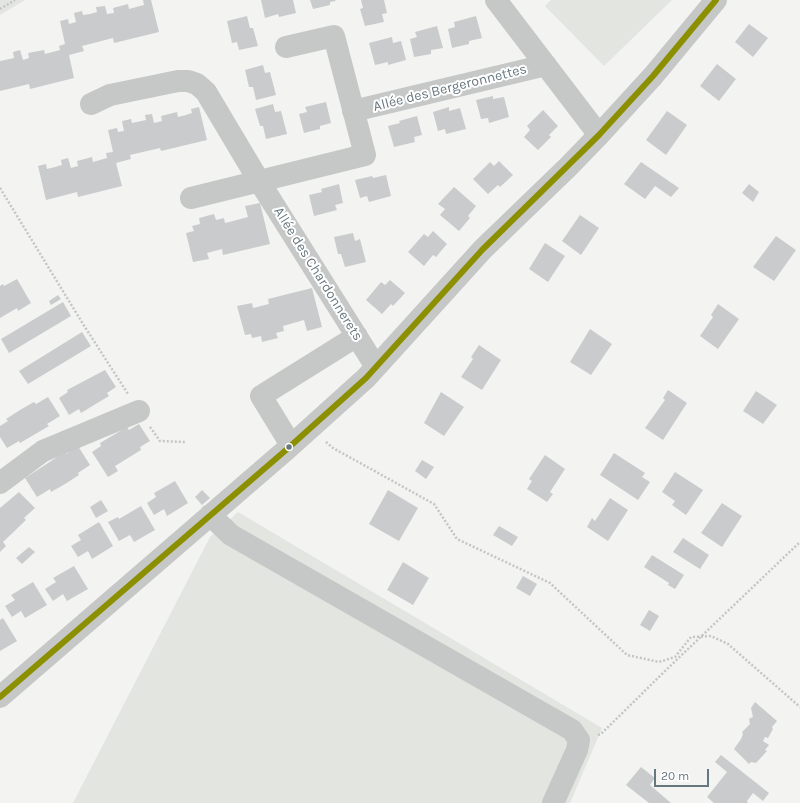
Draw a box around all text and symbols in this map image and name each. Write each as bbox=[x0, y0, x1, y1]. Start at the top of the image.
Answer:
street label: Allée des Bergeronnettes bbox=[372, 61, 528, 115]
street label: Allée des Chardonnerets bbox=[270, 204, 366, 344]
unlabelled marker bbox=[284, 442, 294, 452]
scale bar bbox=[656, 761, 711, 787]
text: 20 m bbox=[661, 769, 689, 783]

